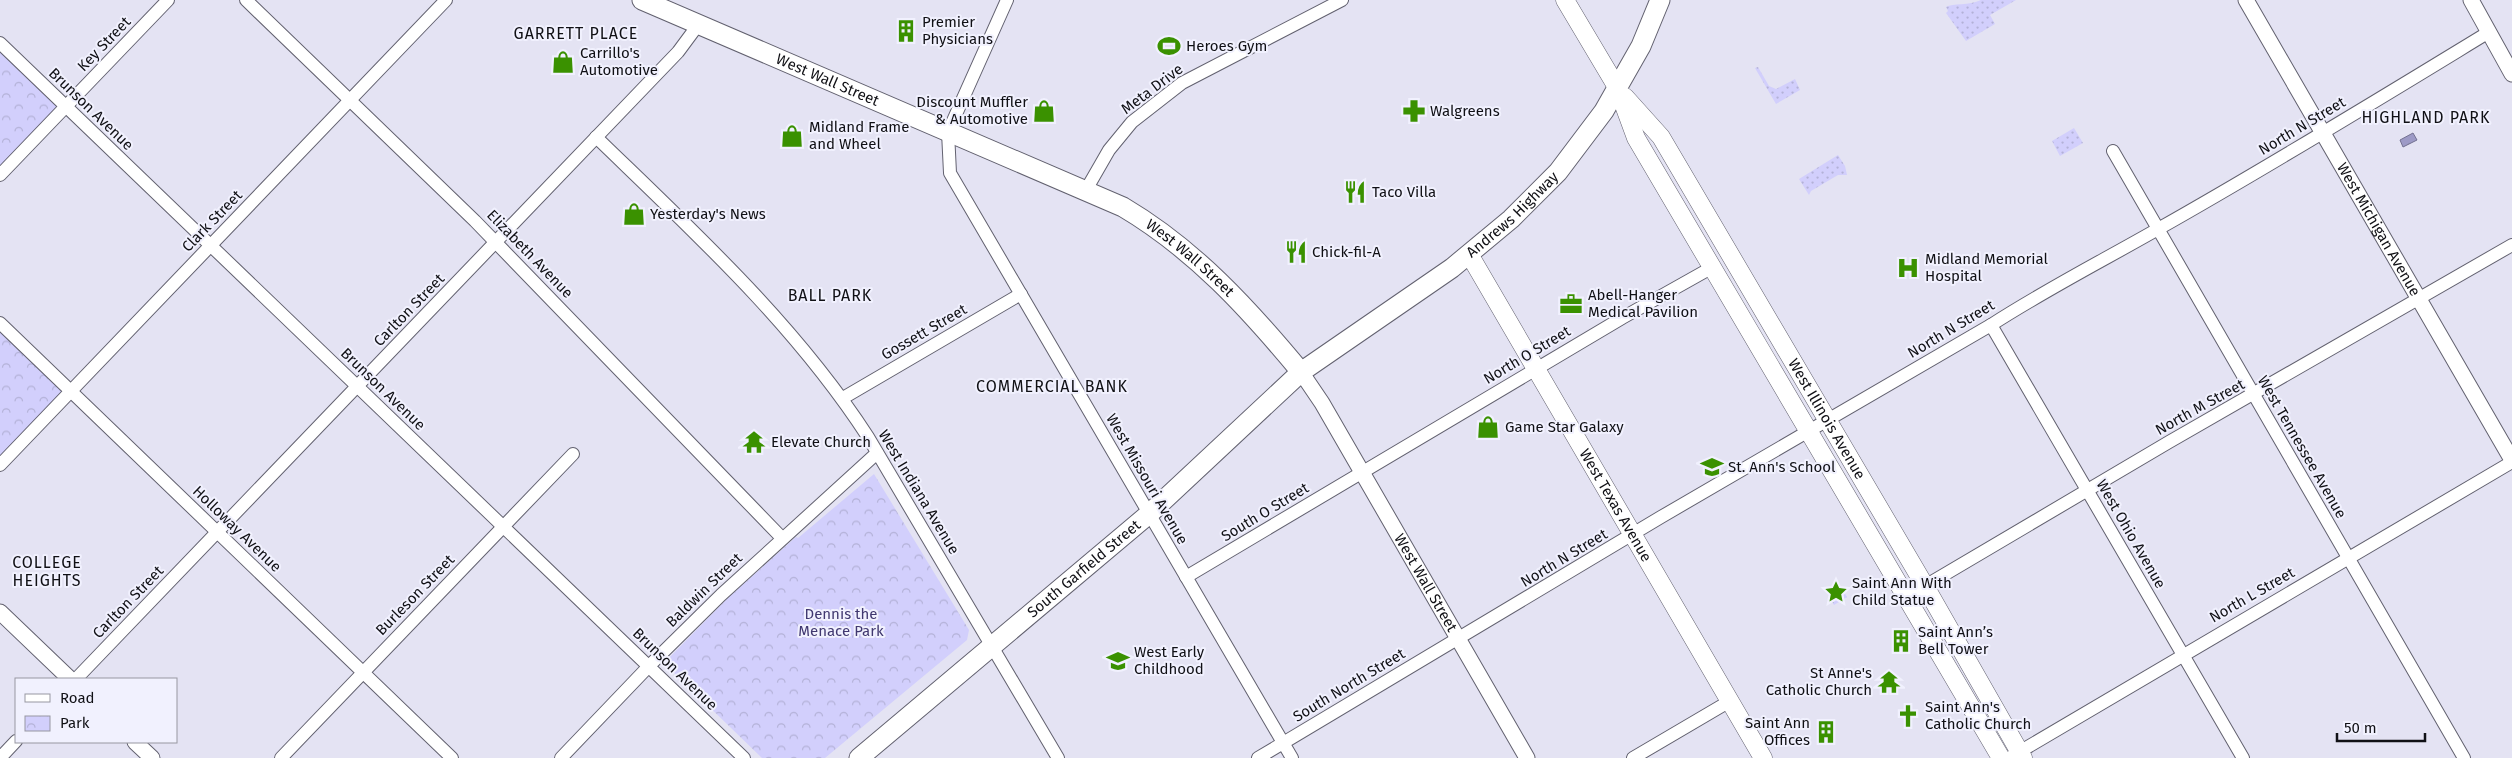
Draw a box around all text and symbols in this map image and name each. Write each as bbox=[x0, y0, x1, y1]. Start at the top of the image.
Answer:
street label: Key Street bbox=[74, 13, 135, 75]
place label: Premier Physicians bbox=[922, 13, 993, 48]
building icon: Premier Physicians bbox=[893, 18, 919, 44]
district label: GARRETT PLACE bbox=[514, 24, 638, 43]
sports icon: Heroes Gym bbox=[1156, 33, 1182, 59]
place label: Heroes Gym bbox=[1186, 37, 1267, 55]
place label: Carrillo's Automotive bbox=[580, 44, 658, 79]
shop icon: Carrillo's Automotive bbox=[550, 49, 576, 75]
street label: West Wall Street bbox=[773, 50, 882, 110]
street label: Meta Drive bbox=[1118, 60, 1186, 118]
street label: Brunson Avenue bbox=[45, 64, 137, 154]
place label: Discount Muffler & Automotive bbox=[916, 93, 1028, 128]
street label: North N Street bbox=[2255, 93, 2349, 159]
shop icon: Discount Muffler & Automotive bbox=[1031, 98, 1057, 124]
pharmacy icon: Walgreens bbox=[1401, 98, 1427, 124]
place label: Walgreens bbox=[1430, 102, 1500, 120]
district label: HIGHLAND PARK bbox=[2362, 108, 2490, 127]
place label: Midland Frame and Wheel bbox=[809, 118, 909, 153]
shop icon: Midland Frame and Wheel bbox=[779, 123, 805, 149]
street label: West Michigan Avenue bbox=[2333, 159, 2424, 299]
street label: Andrews Highway bbox=[1463, 167, 1563, 261]
restaurant icon: Taco Villa bbox=[1342, 179, 1368, 205]
place label: Taco Villa bbox=[1372, 183, 1436, 201]
street label: Clark Street bbox=[178, 186, 246, 256]
shop icon: Yesterday's News bbox=[621, 201, 647, 227]
place label: Yesterday's News bbox=[650, 205, 766, 223]
street label: Elizabeth Avenue bbox=[483, 206, 577, 302]
street label: West Wall Street bbox=[1142, 215, 1238, 301]
restaurant icon: Chick-fil-A bbox=[1283, 239, 1309, 265]
place label: Chick-fil-A bbox=[1312, 243, 1381, 261]
place label: Midland Memorial Hospital bbox=[1925, 250, 2049, 285]
hospital icon: Midland Memorial Hospital bbox=[1895, 255, 1921, 281]
street label: Carlton Street bbox=[370, 270, 449, 350]
district label: BALL PARK bbox=[788, 286, 872, 305]
place label: Abell-Hanger Medical Pavilion bbox=[1588, 286, 1698, 321]
office icon: Abell-Hanger Medical Pavilion bbox=[1558, 291, 1584, 317]
street label: North N Street bbox=[1904, 296, 1998, 362]
street label: Gossett Street bbox=[878, 300, 970, 364]
street label: North O Street bbox=[1480, 322, 1574, 388]
street label: Brunson Avenue bbox=[337, 344, 429, 434]
street label: West Illinois Avenue bbox=[1784, 355, 1869, 483]
street label: West Tennessee Avenue bbox=[2254, 373, 2350, 521]
street label: North M Street bbox=[2152, 375, 2248, 439]
district label: COMMERCIAL BANK bbox=[976, 377, 1128, 396]
street label: West Missouri Avenue bbox=[1102, 410, 1192, 548]
shop icon: Game Star Galaxy bbox=[1475, 414, 1501, 440]
place label: Game Star Galaxy bbox=[1505, 418, 1624, 436]
street label: West Indiana Avenue bbox=[875, 426, 963, 558]
temple icon: Elevate Church bbox=[741, 429, 767, 455]
place label: Elevate Church bbox=[771, 433, 871, 451]
street label: West Texas Avenue bbox=[1576, 446, 1656, 565]
school or university icon: St. Ann's School bbox=[1699, 454, 1725, 480]
place label: St. Ann's School bbox=[1728, 458, 1836, 476]
street label: West Ohio Avenue bbox=[2093, 476, 2169, 592]
street label: South O Street bbox=[1218, 479, 1313, 545]
street label: Holloway Avenue bbox=[189, 482, 285, 576]
street label: South Garfield Street bbox=[1024, 516, 1145, 621]
street label: North N Street bbox=[1517, 525, 1611, 591]
street label: West Wall Street bbox=[1390, 530, 1461, 636]
street label: Baldwin Street bbox=[662, 549, 746, 631]
street label: Burleson Street bbox=[372, 550, 458, 639]
district label: COLLEGE HEIGHTS bbox=[12, 553, 82, 590]
street label: Carlton Street bbox=[89, 562, 168, 642]
street label: North L Street bbox=[2206, 563, 2298, 627]
place label: Saint Ann With Child Statue bbox=[1852, 574, 1952, 609]
place icon: Saint Ann With Child Statue bbox=[1823, 579, 1849, 605]
park label: Dennis the Menace Park bbox=[798, 605, 884, 640]
place label: Saint Ann’s Bell Tower bbox=[1918, 623, 1993, 658]
street label: Brunson Avenue bbox=[629, 624, 721, 714]
building icon: Saint Ann’s Bell Tower bbox=[1888, 628, 1914, 654]
place label: West Early Childhood bbox=[1134, 643, 1205, 678]
street label: South North Street bbox=[1290, 644, 1409, 726]
school or university icon: West Early Childhood bbox=[1105, 648, 1131, 674]
place label: St Anne's Catholic Church bbox=[1766, 664, 1872, 699]
temple icon: St Anne's Catholic Church bbox=[1876, 669, 1902, 695]
legend bbox=[15, 678, 178, 743]
text: Road bbox=[60, 689, 95, 707]
place label: Saint Ann's Catholic Church bbox=[1925, 698, 2031, 733]
church icon: Saint Ann's Catholic Church bbox=[1895, 703, 1921, 729]
scale bar bbox=[2337, 710, 2424, 742]
text: Park bbox=[60, 714, 90, 732]
place label: Saint Ann Offices bbox=[1745, 714, 1810, 749]
building icon: Saint Ann Offices bbox=[1813, 719, 1839, 745]
text: 50 m bbox=[2344, 719, 2377, 737]

